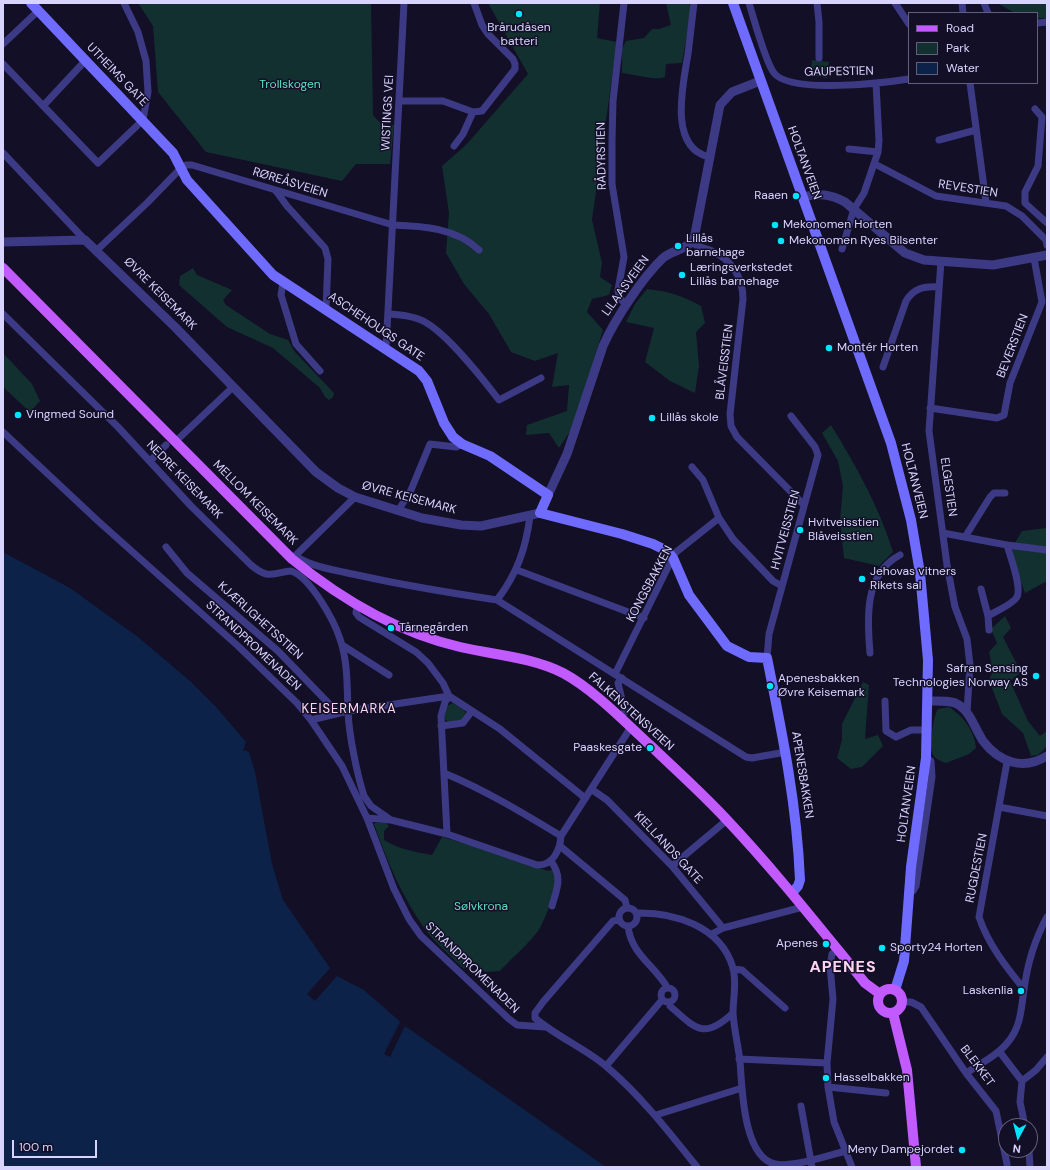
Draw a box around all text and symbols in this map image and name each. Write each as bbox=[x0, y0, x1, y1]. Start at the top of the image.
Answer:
marker: Brårudåsen batteri bbox=[514, 9, 524, 19]
legend bbox=[908, 12, 1038, 84]
text: Road bbox=[946, 20, 974, 36]
place label: Brårudåsen batteri bbox=[487, 21, 551, 49]
street label: UTHEIMS GATE bbox=[83, 40, 151, 110]
text: Park bbox=[946, 40, 970, 56]
text: Water bbox=[946, 60, 979, 76]
street label: GAUPESTIEN bbox=[804, 64, 874, 80]
street label: WISTINGS VEI bbox=[379, 75, 397, 151]
park label: Trollskogen bbox=[259, 78, 321, 92]
street label: RÅDYRSTIEN bbox=[594, 122, 610, 190]
street label: HOLTANVEIEN bbox=[784, 124, 824, 202]
street label: RØREÅSVEIEN bbox=[251, 165, 329, 201]
street label: REVESTIEN bbox=[937, 177, 999, 201]
place label: Raaen bbox=[754, 189, 788, 203]
marker: Raaen bbox=[791, 191, 801, 201]
place label: Mekonomen Horten bbox=[783, 218, 892, 232]
marker: Mekonomen Horten bbox=[770, 220, 780, 230]
place label: Lillås barnehage bbox=[686, 232, 745, 260]
place label: Mekonomen Ryes Bilsenter bbox=[789, 234, 938, 248]
marker: Mekonomen Ryes Bilsenter bbox=[776, 236, 786, 246]
marker: Lillås barnehage bbox=[673, 241, 683, 251]
street label: LILAASVEIEN bbox=[599, 253, 653, 319]
street label: ØVRE KEISEMARK bbox=[121, 255, 199, 333]
place label: Læringsverkstedet Lillås barnehage bbox=[690, 261, 793, 289]
marker: Læringsverkstedet Lillås barnehage bbox=[677, 270, 687, 280]
street label: ASCHEHOUGS GATE bbox=[325, 290, 427, 364]
street label: BEVERSTIEN bbox=[994, 312, 1032, 380]
street label: BLÅVEISSTIEN bbox=[713, 323, 737, 401]
place label: Montér Horten bbox=[837, 341, 918, 355]
marker: Montér Horten bbox=[824, 343, 834, 353]
place label: Vingmed Sound bbox=[26, 408, 114, 422]
marker: Vingmed Sound bbox=[13, 410, 23, 420]
place label: Lillås skole bbox=[660, 411, 719, 425]
marker: Lillås skole bbox=[647, 413, 657, 423]
street label: NEDRE KEISEMARK bbox=[143, 438, 225, 522]
street label: HOLTANVEIEN bbox=[898, 442, 930, 520]
street label: ELGESTIEN bbox=[937, 457, 959, 517]
street label: MELLOM KEISEMARK bbox=[210, 458, 300, 548]
street label: ØVRE KEISEMARK bbox=[360, 478, 458, 518]
street label: HVITVEISSTIEN bbox=[768, 489, 804, 571]
place label: Hvitveisstien Blåveisstien bbox=[808, 516, 879, 544]
marker: Hvitveisstien Blåveisstien bbox=[795, 525, 805, 535]
street label: KONGSBAKKEN bbox=[624, 543, 676, 625]
place label: Jehovas vitners Rikets sal bbox=[870, 565, 956, 593]
marker: Jehovas vitners Rikets sal bbox=[857, 574, 867, 584]
street label: KJÆRLIGHETSSTIEN bbox=[215, 579, 305, 663]
street label: STRANDPROMENADEN bbox=[202, 598, 304, 694]
place label: Tårnegården bbox=[399, 621, 468, 635]
marker: Tårnegården bbox=[386, 623, 396, 633]
place label: Safran Sensing Technologies Norway AS bbox=[893, 662, 1028, 690]
street label: FALKENSTENSVEIEN bbox=[585, 670, 677, 754]
marker: Safran Sensing Technologies Norway AS bbox=[1031, 671, 1041, 681]
place label: Apenesbakken Øvre Keisemark bbox=[778, 672, 865, 700]
marker: Apenesbakken Øvre Keisemark bbox=[765, 681, 775, 691]
district label: KEISERMARKA bbox=[301, 702, 397, 718]
street label: APENESBAKKEN bbox=[788, 730, 816, 820]
place label: Paaskesgate bbox=[573, 741, 642, 755]
marker: Paaskesgate bbox=[645, 743, 655, 753]
street label: HOLTANVEIEN bbox=[894, 765, 920, 843]
street label: KIELLANDS GATE bbox=[631, 809, 705, 887]
street label: RUGDESTIEN bbox=[963, 832, 991, 904]
park label: Sølvkrona bbox=[454, 900, 508, 914]
street label: STRANDPROMENADEN bbox=[422, 919, 522, 1017]
place label: Apenes bbox=[776, 937, 818, 951]
marker: Apenes bbox=[821, 939, 831, 949]
place label: Sporty24 Horten bbox=[890, 941, 983, 955]
marker: Sporty24 Horten bbox=[877, 943, 887, 953]
district label: APENES bbox=[809, 958, 877, 978]
place label: Laskenlia bbox=[963, 984, 1013, 998]
marker: Laskenlia bbox=[1016, 986, 1026, 996]
street label: BLEKKET bbox=[957, 1043, 997, 1089]
place label: Hasselbakken bbox=[834, 1071, 910, 1085]
marker: Hasselbakken bbox=[821, 1073, 831, 1083]
north arrow bbox=[998, 1118, 1038, 1158]
scale bar bbox=[14, 1132, 99, 1158]
text: 100 m bbox=[19, 1139, 53, 1155]
text: N bbox=[1012, 1141, 1021, 1156]
place label: Meny Dampejordet bbox=[848, 1143, 954, 1157]
marker: Meny Dampejordet bbox=[957, 1145, 967, 1155]

